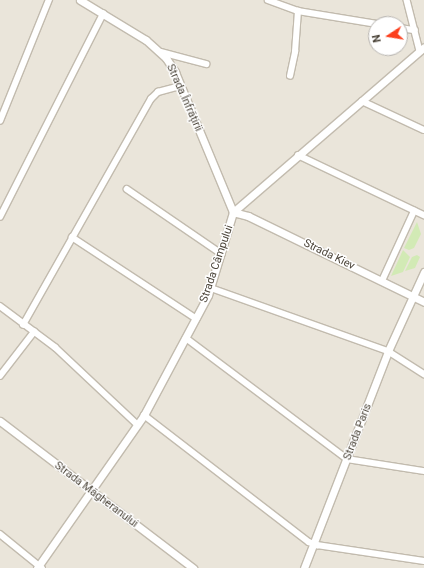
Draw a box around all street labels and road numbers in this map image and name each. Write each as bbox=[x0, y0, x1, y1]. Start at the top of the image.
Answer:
street label: Strada Înfrățirii bbox=[163, 62, 205, 134]
street label: Strada Câmpului bbox=[198, 224, 236, 304]
street label: Strada Kiev bbox=[301, 237, 357, 273]
street label: Strada Paris bbox=[341, 402, 375, 462]
street label: Strada Măgheranului bbox=[52, 459, 140, 531]

